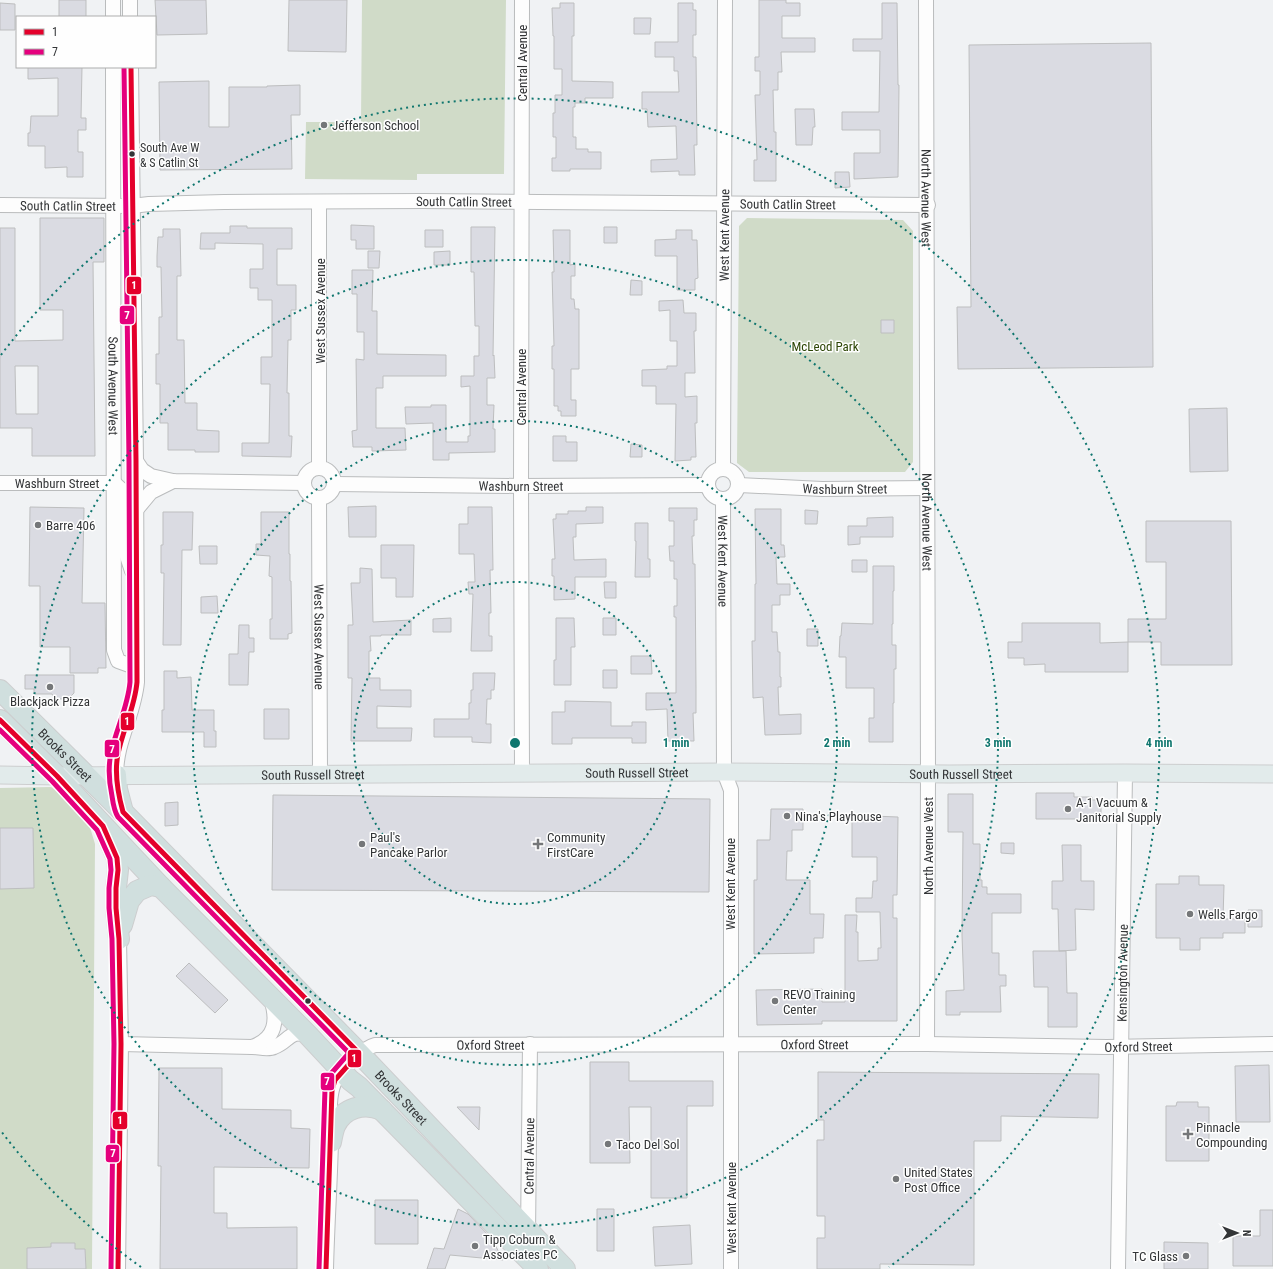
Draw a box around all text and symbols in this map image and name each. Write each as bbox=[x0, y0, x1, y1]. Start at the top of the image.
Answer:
legend bbox=[16, 16, 156, 68]
text: 1 bbox=[52, 25, 58, 39]
street label: Central Avenue bbox=[515, 25, 530, 101]
text: 7 bbox=[52, 45, 58, 59]
place label: Jefferson School bbox=[332, 118, 419, 133]
marker: Jefferson School bbox=[319, 120, 329, 130]
place label: South Ave W & S Catlin St bbox=[140, 141, 199, 170]
marker: South Ave W & S Catlin St bbox=[127, 149, 137, 159]
street label: North Avenue West bbox=[918, 149, 934, 247]
street label: West Kent Avenue bbox=[717, 189, 732, 281]
street label: South Catlin Street bbox=[416, 194, 512, 210]
street label: South Catlin Street bbox=[740, 197, 836, 212]
street label: South Catlin Street bbox=[20, 198, 116, 214]
street label: West Sussex Avenue bbox=[313, 258, 328, 364]
line badge: 1 bbox=[126, 276, 142, 295]
text: 1 bbox=[131, 279, 137, 292]
line badge: 7 bbox=[119, 305, 135, 325]
text: 7 bbox=[124, 309, 130, 322]
street label: South Avenue West bbox=[105, 337, 121, 436]
park label: McLeod Park bbox=[791, 339, 859, 354]
street label: Central Avenue bbox=[514, 349, 529, 425]
street label: North Avenue West bbox=[919, 473, 934, 571]
street label: Washburn Street bbox=[15, 476, 99, 491]
street label: Washburn Street bbox=[479, 479, 563, 494]
street label: Washburn Street bbox=[802, 481, 887, 497]
street label: West Kent Avenue bbox=[715, 515, 730, 607]
place label: Barre 406 bbox=[46, 518, 95, 533]
marker: Barre 406 bbox=[33, 520, 43, 530]
street label: West Sussex Avenue bbox=[311, 584, 327, 690]
marker: Blackjack Pizza bbox=[45, 682, 55, 692]
place label: Blackjack Pizza bbox=[10, 694, 90, 709]
line badge: 1 bbox=[120, 712, 135, 731]
text: 1 bbox=[124, 715, 130, 728]
street label: Brooks Street bbox=[35, 725, 95, 785]
centre of rings bbox=[508, 736, 522, 750]
text: 1 min bbox=[663, 736, 689, 750]
text: 2 min bbox=[824, 736, 850, 750]
text: 3 min bbox=[985, 736, 1011, 750]
text: 4 min bbox=[1146, 736, 1172, 750]
line badge: 7 bbox=[104, 739, 120, 758]
text: 7 bbox=[109, 743, 115, 756]
street label: South Russell Street bbox=[585, 765, 689, 781]
street label: South Russell Street bbox=[261, 767, 365, 783]
street label: South Russell Street bbox=[909, 767, 1013, 782]
place label: A-1 Vacuum & Janitorial Supply bbox=[1076, 795, 1162, 825]
street label: North Avenue West bbox=[921, 797, 936, 895]
marker: A-1 Vacuum & Janitorial Supply bbox=[1063, 804, 1073, 814]
place label: Nina's Playhouse bbox=[795, 809, 882, 824]
marker: Nina's Playhouse bbox=[782, 811, 792, 821]
place label: Paul's Pancake Parlor bbox=[370, 830, 448, 860]
place label: Community FirstCare bbox=[547, 830, 606, 860]
marker: Community FirstCare bbox=[532, 838, 544, 850]
street label: West Kent Avenue bbox=[723, 838, 738, 930]
marker: Paul's Pancake Parlor bbox=[357, 839, 367, 849]
place label: Wells Fargo bbox=[1198, 907, 1258, 922]
marker: Wells Fargo bbox=[1185, 909, 1195, 919]
street label: Kensington Avenue bbox=[1114, 924, 1131, 1022]
place label: REVO Training Center bbox=[783, 987, 855, 1017]
unlabelled marker bbox=[303, 996, 313, 1006]
marker: REVO Training Center bbox=[770, 996, 780, 1006]
street label: Oxford Street bbox=[781, 1037, 849, 1052]
street label: Oxford Street bbox=[457, 1038, 525, 1053]
street label: Oxford Street bbox=[1104, 1039, 1173, 1055]
line badge: 1 bbox=[347, 1049, 362, 1068]
text: 1 bbox=[351, 1052, 357, 1065]
street label: Brooks Street bbox=[372, 1068, 430, 1128]
line badge: 7 bbox=[320, 1072, 335, 1091]
text: 7 bbox=[324, 1075, 330, 1088]
line badge: 1 bbox=[112, 1111, 128, 1130]
text: 1 bbox=[117, 1114, 123, 1127]
street label: Central Avenue bbox=[521, 1117, 537, 1195]
place label: Pinnacle Compounding bbox=[1196, 1120, 1267, 1150]
marker: Pinnacle Compounding bbox=[1183, 1129, 1193, 1139]
place label: Taco Del Sol bbox=[616, 1137, 680, 1152]
marker: Taco Del Sol bbox=[603, 1139, 613, 1149]
line badge: 7 bbox=[105, 1144, 120, 1163]
text: 7 bbox=[110, 1147, 116, 1160]
street label: West Kent Avenue bbox=[724, 1162, 739, 1254]
place label: United States Post Office bbox=[904, 1165, 973, 1195]
marker: United States Post Office bbox=[891, 1174, 901, 1184]
north arrow bbox=[1217, 1213, 1257, 1253]
text: N bbox=[1240, 1230, 1253, 1237]
place label: Tipp Coburn & Associates PC bbox=[483, 1232, 558, 1262]
marker: Tipp Coburn & Associates PC bbox=[470, 1241, 480, 1251]
place label: TC Glass bbox=[1132, 1249, 1178, 1264]
marker: TC Glass bbox=[1181, 1251, 1191, 1261]

